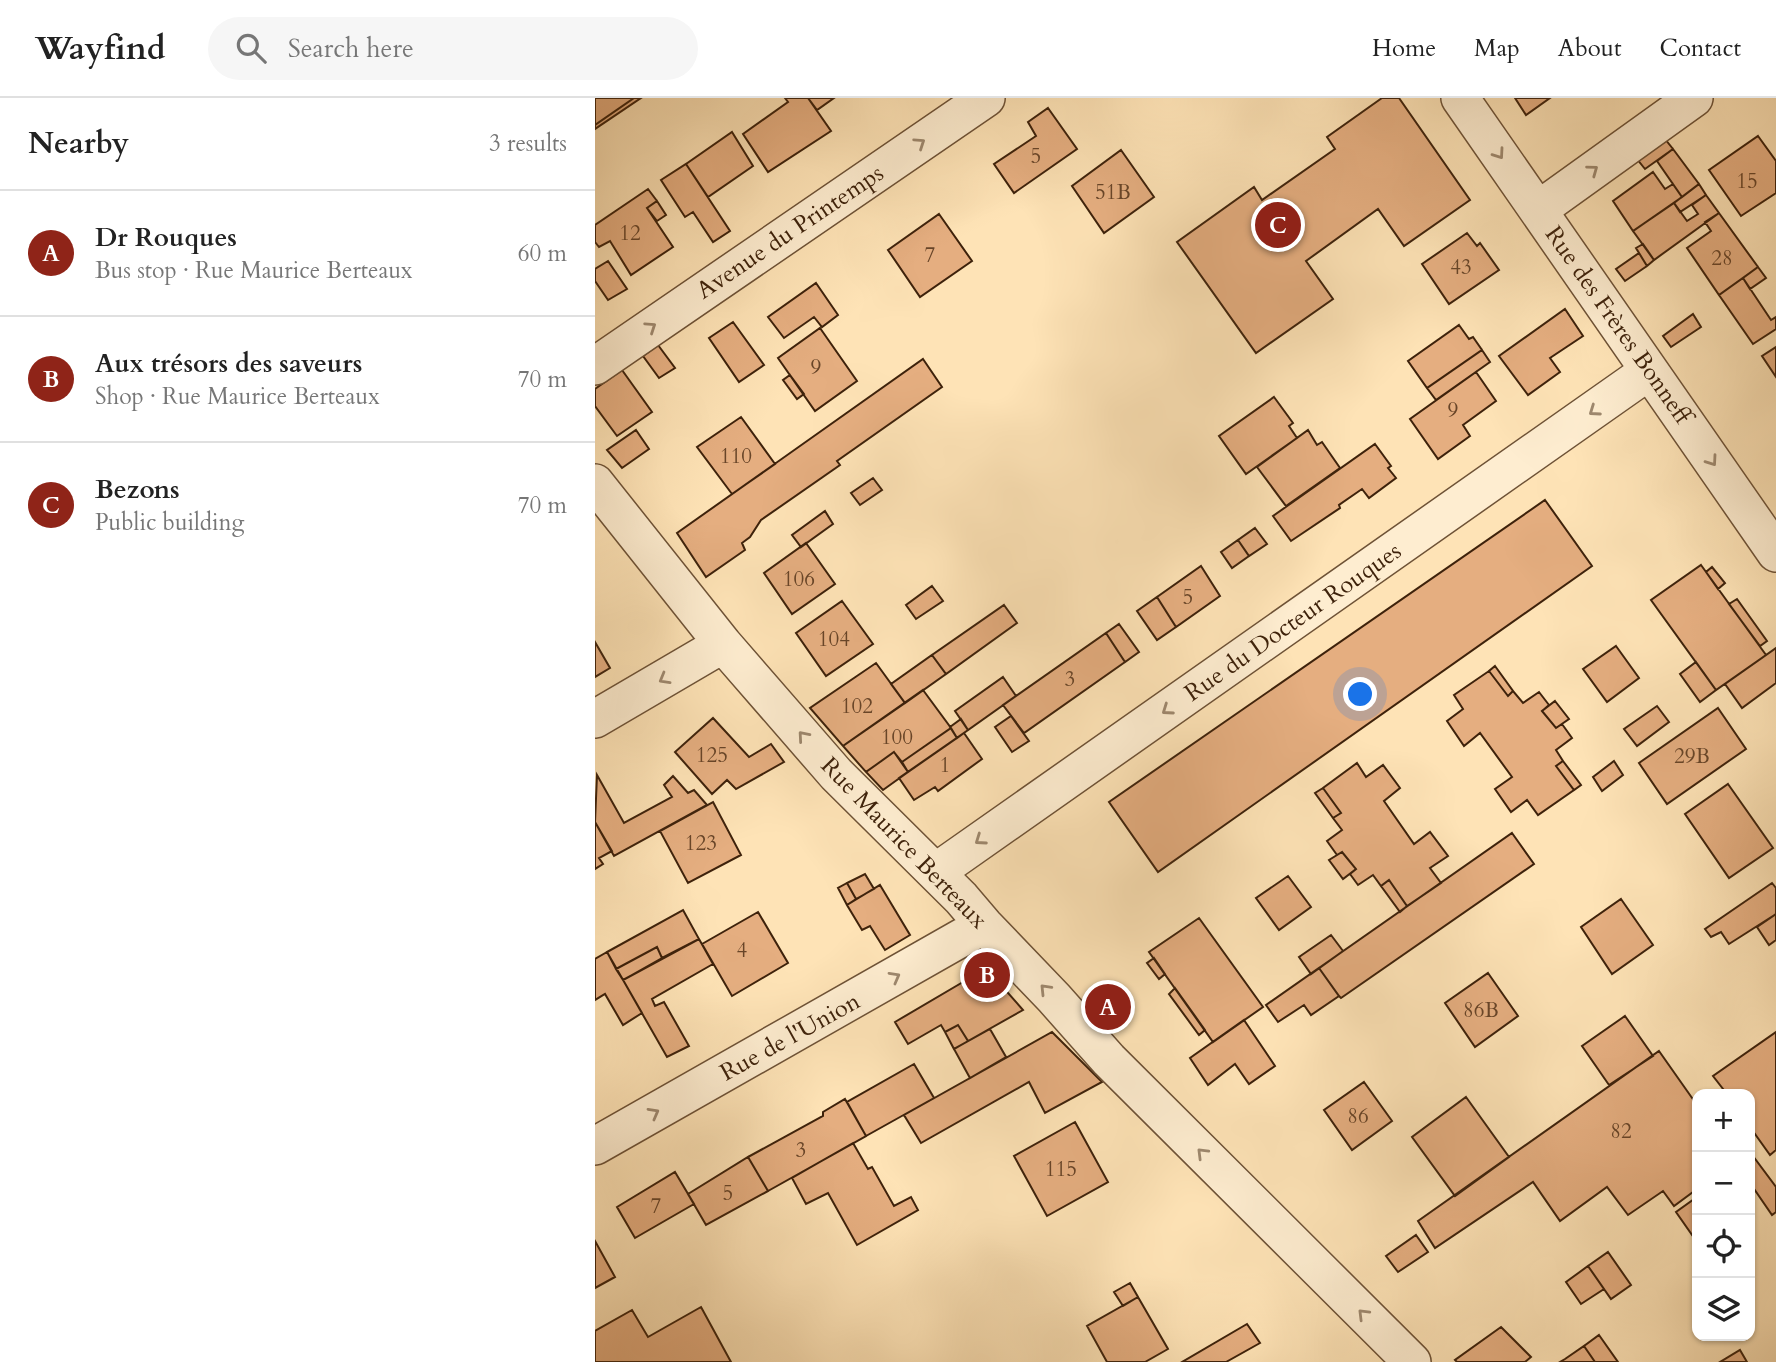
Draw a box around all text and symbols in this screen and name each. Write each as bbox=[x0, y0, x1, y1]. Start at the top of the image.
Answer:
search box bbox=[208, 17, 698, 80]
text: Wayfind bbox=[35, 26, 166, 71]
icon: search bbox=[232, 29, 270, 67]
text: Search here bbox=[288, 31, 414, 66]
text: Home bbox=[1372, 32, 1436, 65]
text: Map bbox=[1474, 32, 1520, 65]
text: About bbox=[1558, 32, 1622, 65]
text: Contact bbox=[1660, 32, 1741, 65]
text: Nearby bbox=[28, 123, 129, 164]
text: 3 results bbox=[489, 128, 567, 159]
one-way arrow bbox=[912, 139, 925, 151]
house number: 5 bbox=[1031, 142, 1041, 171]
one-way arrow bbox=[1491, 146, 1503, 159]
street label: Avenue du Printemps bbox=[690, 157, 890, 307]
one-way arrow bbox=[1585, 166, 1598, 178]
house number: 15 bbox=[1736, 167, 1758, 196]
house number: 51B bbox=[1095, 178, 1131, 207]
pin: C bbox=[1255, 199, 1301, 251]
house number: 12 bbox=[619, 219, 641, 248]
street label: Rue des Frères Bonneff bbox=[1537, 219, 1701, 433]
text: Dr Rouques bbox=[95, 220, 237, 255]
text: A bbox=[42, 238, 60, 269]
text: 60 m bbox=[518, 238, 567, 269]
house number: 7 bbox=[925, 241, 936, 270]
house number: 28 bbox=[1711, 244, 1733, 273]
house number: 43 bbox=[1450, 253, 1472, 282]
text: Bus stop · Rue Maurice Berteaux bbox=[95, 255, 413, 286]
one-way arrow bbox=[643, 323, 656, 335]
text: Aux trésors des saveurs bbox=[95, 346, 362, 381]
house number: 9 bbox=[811, 353, 822, 382]
text: B bbox=[43, 364, 59, 395]
text: 70 m bbox=[518, 364, 567, 395]
text: Shop · Rue Maurice Berteaux bbox=[95, 381, 380, 412]
house number: 9 bbox=[1448, 396, 1459, 425]
one-way arrow bbox=[1589, 402, 1602, 415]
house number: 110 bbox=[720, 442, 752, 471]
one-way arrow bbox=[1704, 454, 1717, 467]
text: Bezons bbox=[95, 472, 180, 507]
text: C bbox=[42, 490, 60, 521]
text: 70 m bbox=[518, 490, 567, 521]
text: Public building bbox=[95, 507, 245, 538]
street label: Rue du Docteur Rouques bbox=[1178, 535, 1408, 709]
house number: 106 bbox=[783, 565, 815, 594]
house number: 5 bbox=[1183, 583, 1193, 612]
house number: 104 bbox=[818, 625, 850, 654]
house number: 3 bbox=[1065, 665, 1075, 694]
one-way arrow bbox=[659, 671, 671, 684]
your location bbox=[1343, 677, 1377, 711]
house number: 102 bbox=[841, 692, 873, 721]
one-way arrow bbox=[1162, 702, 1175, 714]
house number: 100 bbox=[881, 723, 913, 752]
one-way arrow bbox=[799, 732, 811, 745]
house number: 125 bbox=[696, 741, 728, 770]
house number: 29B bbox=[1674, 742, 1710, 771]
street label: Rue Maurice Berteaux bbox=[813, 750, 995, 936]
house number: 1 bbox=[940, 751, 950, 780]
house number: 123 bbox=[685, 829, 717, 858]
one-way arrow bbox=[975, 832, 988, 844]
house number: 4 bbox=[737, 936, 748, 965]
pin: B bbox=[964, 949, 1010, 1001]
one-way arrow bbox=[888, 972, 901, 985]
pin: A bbox=[1085, 981, 1131, 1033]
one-way arrow bbox=[1041, 984, 1054, 997]
street label: Rue de l'Union bbox=[714, 985, 866, 1089]
house number: 86B bbox=[1463, 996, 1499, 1025]
map controls bbox=[1692, 1089, 1755, 1341]
button: + bbox=[1692, 1089, 1755, 1152]
house number: 86 bbox=[1347, 1102, 1369, 1131]
one-way arrow bbox=[647, 1108, 660, 1121]
house number: 82 bbox=[1610, 1117, 1632, 1146]
house number: 3 bbox=[796, 1136, 806, 1165]
one-way arrow bbox=[1198, 1149, 1211, 1162]
button: − bbox=[1692, 1152, 1755, 1215]
house number: 115 bbox=[1045, 1155, 1077, 1184]
house number: 5 bbox=[723, 1179, 733, 1208]
house number: 7 bbox=[651, 1192, 662, 1221]
button: locate bbox=[1692, 1215, 1755, 1278]
button: layers bbox=[1692, 1278, 1755, 1341]
one-way arrow bbox=[1359, 1309, 1372, 1322]

